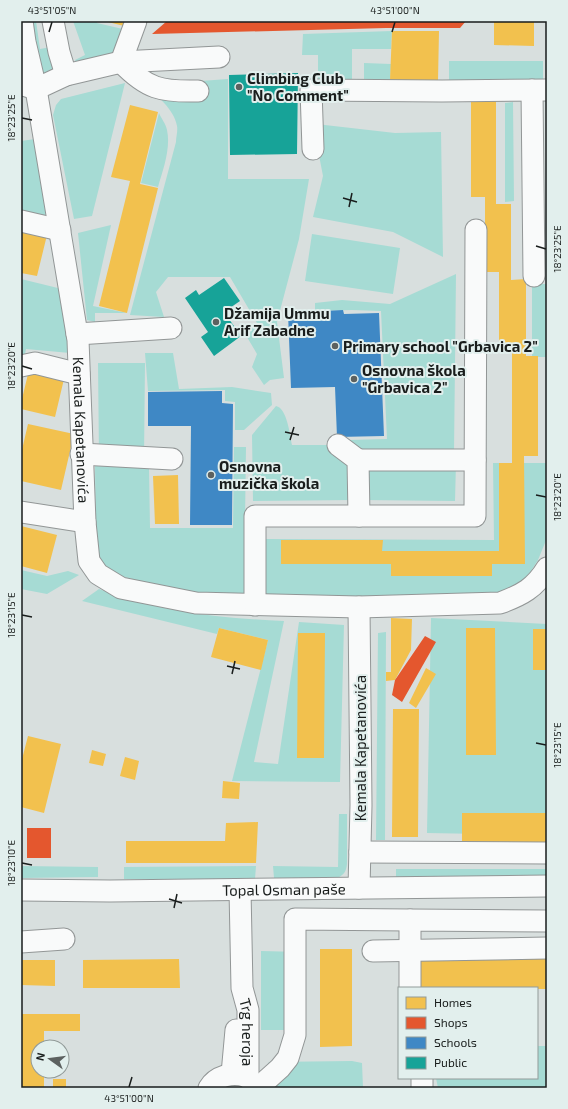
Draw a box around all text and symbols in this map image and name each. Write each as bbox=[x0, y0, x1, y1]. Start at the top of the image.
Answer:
text: 43°51'05"N bbox=[28, 4, 76, 16]
text: 43°51'00"N bbox=[370, 4, 420, 16]
place label: Climbing Club "No Comment" bbox=[247, 69, 349, 104]
marker: Climbing Club "No Comment" bbox=[234, 82, 244, 92]
text: 18°23'25"E bbox=[5, 94, 17, 142]
text: 18°23'25"E bbox=[551, 225, 563, 273]
place label: Džamija Ummu Arif Zabadne bbox=[224, 304, 330, 339]
marker: Džamija Ummu Arif Zabadne bbox=[211, 317, 221, 327]
place label: Primary school "Grbavica 2" bbox=[343, 337, 538, 356]
marker: Primary school "Grbavica 2" bbox=[330, 341, 340, 351]
text: 18°23'20"E bbox=[5, 342, 17, 390]
street label: Kemala Kapetanovića bbox=[70, 356, 93, 504]
place label: Osnovna škola "Grbavica 2" bbox=[362, 361, 466, 396]
marker: Osnovna škola "Grbavica 2" bbox=[349, 374, 359, 384]
place label: Osnovna muzička škola bbox=[219, 457, 319, 492]
marker: Osnovna muzička škola bbox=[206, 470, 216, 480]
text: 18°23'20"E bbox=[551, 473, 563, 521]
text: 18°23'15"E bbox=[5, 592, 17, 638]
street label: Kemala Kapetanovića bbox=[351, 675, 369, 821]
text: 18°23'15"E bbox=[551, 722, 563, 768]
text: 18°23'10"E bbox=[5, 840, 17, 886]
street label: Topal Osman paše bbox=[222, 879, 346, 899]
legend bbox=[398, 987, 538, 1079]
text: Homes bbox=[434, 995, 472, 1009]
street label: Trg heroja bbox=[236, 996, 257, 1066]
text: Shops bbox=[434, 1015, 468, 1029]
text: Schools bbox=[434, 1035, 477, 1049]
north arrow bbox=[30, 1039, 70, 1079]
text: N bbox=[33, 1051, 47, 1062]
text: Public bbox=[434, 1055, 467, 1069]
text: 43°51'00"N bbox=[104, 1092, 154, 1104]

